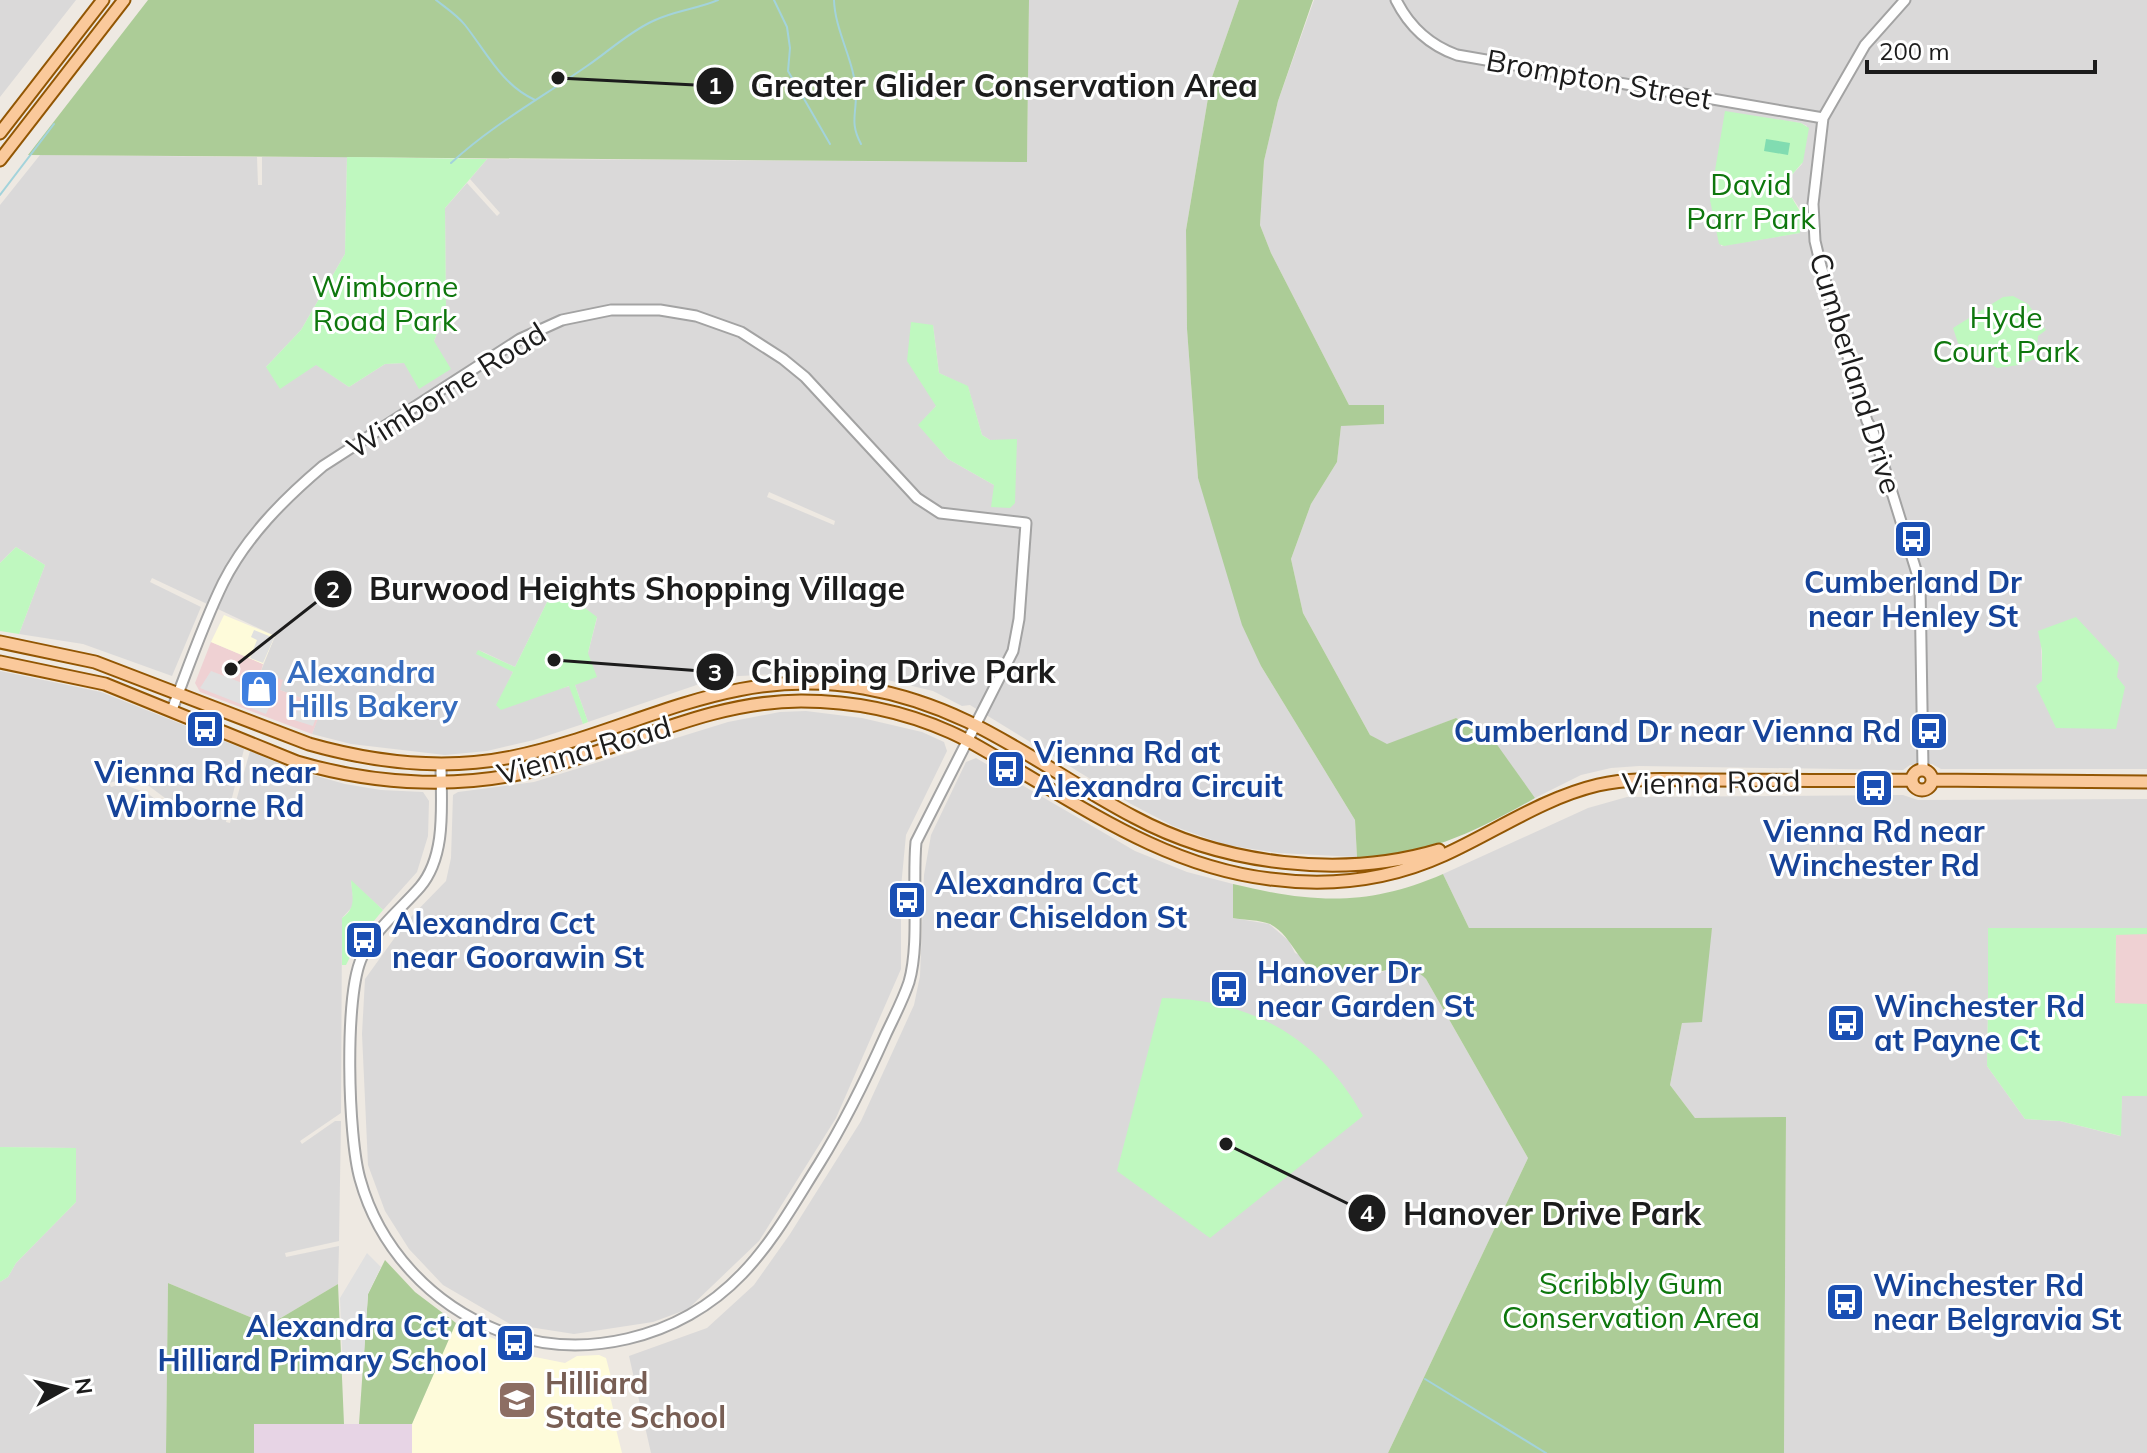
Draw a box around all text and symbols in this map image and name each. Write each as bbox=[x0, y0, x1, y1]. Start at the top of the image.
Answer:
scale bar bbox=[1867, 24, 2095, 74]
text: 200 m bbox=[1879, 36, 1950, 66]
street label: Brompton Street bbox=[1483, 40, 1715, 118]
callout: Greater Glider Conservation Area bbox=[695, 58, 1274, 114]
text: Greater Glider Conservation Area bbox=[750, 65, 1258, 105]
text: 1 bbox=[708, 70, 722, 100]
park label: David Parr Park bbox=[1686, 165, 1816, 237]
street label: Cumberland Drive bbox=[1801, 248, 1911, 498]
park label: Wimborne Road Park bbox=[312, 267, 458, 339]
park label: Hyde Court Park bbox=[1932, 298, 2080, 370]
street label: Wimborne Road bbox=[339, 313, 553, 467]
bus stop icon: Cumberland Dr near Henley St bbox=[1892, 518, 1934, 560]
callout: Burwood Heights Shopping Village bbox=[313, 561, 921, 617]
place label: Cumberland Dr near Henley St bbox=[1804, 563, 2022, 635]
text: Burwood Heights Shopping Village bbox=[369, 568, 905, 608]
text: 2 bbox=[326, 574, 340, 604]
callout: Chipping Drive Park bbox=[695, 644, 1072, 700]
text: Chipping Drive Park bbox=[751, 651, 1057, 691]
place label: Alexandra Hills Bakery bbox=[287, 653, 459, 725]
text: 3 bbox=[708, 657, 722, 687]
shop icon: Alexandra Hills Bakery bbox=[238, 668, 280, 710]
street label: Vienna Road bbox=[493, 707, 675, 793]
bus stop icon: Vienna Rd near Wimborne Rd bbox=[184, 708, 226, 750]
bus stop icon: Cumberland Dr near Vienna Rd bbox=[1908, 710, 1950, 752]
place label: Cumberland Dr near Vienna Rd bbox=[1454, 712, 1901, 750]
place label: Vienna Rd at Alexandra Circuit bbox=[1033, 733, 1283, 805]
bus stop icon: Vienna Rd at Alexandra Circuit bbox=[985, 748, 1027, 790]
place label: Vienna Rd near Wimborne Rd bbox=[93, 753, 316, 825]
street label: Vienna Road bbox=[1621, 761, 1801, 803]
bus stop icon: Vienna Rd near Winchester Rd bbox=[1853, 767, 1895, 809]
place label: Vienna Rd near Winchester Rd bbox=[1762, 812, 1985, 884]
place label: Alexandra Cct near Chiseldon St bbox=[935, 864, 1187, 936]
bus stop icon: Alexandra Cct near Chiseldon St bbox=[886, 879, 928, 921]
place label: Alexandra Cct near Goorawin St bbox=[392, 904, 644, 976]
bus stop icon: Alexandra Cct near Goorawin St bbox=[343, 919, 385, 961]
place label: Hanover Dr near Garden St bbox=[1257, 953, 1474, 1025]
bus stop icon: Hanover Dr near Garden St bbox=[1208, 968, 1250, 1010]
place label: Winchester Rd at Payne Ct bbox=[1874, 987, 2085, 1059]
bus stop icon: Winchester Rd at Payne Ct bbox=[1825, 1002, 1867, 1044]
callout: Hanover Drive Park bbox=[1347, 1185, 1717, 1241]
text: Hanover Drive Park bbox=[1403, 1193, 1702, 1233]
text: 4 bbox=[1360, 1198, 1374, 1228]
park label: Scribbly Gum Conservation Area bbox=[1502, 1264, 1760, 1336]
place label: Winchester Rd near Belgravia St bbox=[1873, 1266, 2121, 1338]
bus stop icon: Winchester Rd near Belgravia St bbox=[1824, 1281, 1866, 1323]
place label: Alexandra Cct at Hilliard Primary School bbox=[158, 1307, 487, 1379]
bus stop icon: Alexandra Cct at Hilliard Primary School bbox=[494, 1322, 536, 1364]
north arrow bbox=[24, 1349, 104, 1429]
place label: Hilliard State School bbox=[545, 1364, 726, 1436]
text: N bbox=[69, 1376, 99, 1396]
school or university icon: Hilliard State School bbox=[496, 1379, 538, 1421]

